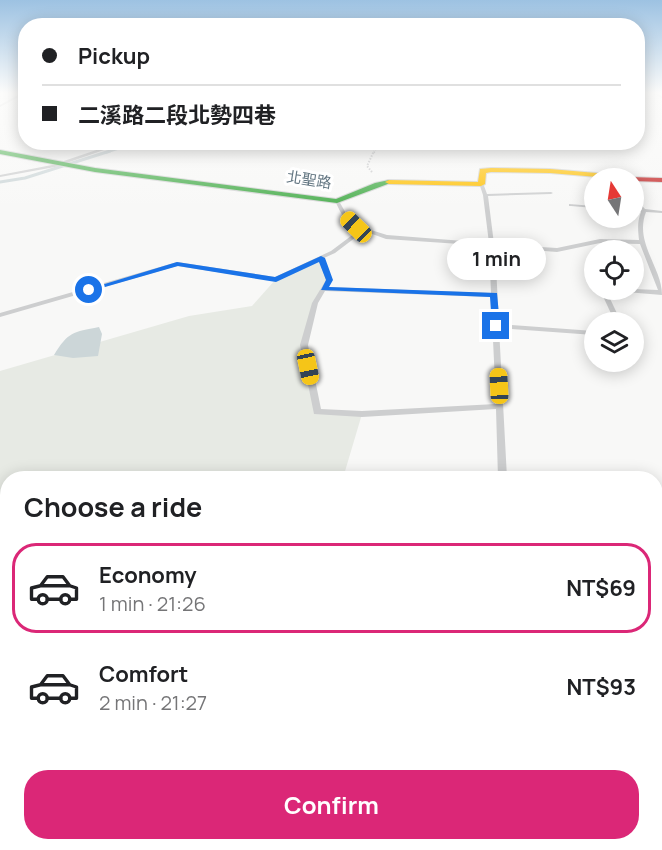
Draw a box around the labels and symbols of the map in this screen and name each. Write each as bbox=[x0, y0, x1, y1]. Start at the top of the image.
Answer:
street label: 北聖路 bbox=[285, 166, 333, 193]
north arrow bbox=[584, 168, 644, 228]
car bbox=[337, 208, 375, 246]
callout: 1 min bbox=[446, 239, 546, 281]
route start bbox=[75, 276, 102, 303]
route end bbox=[482, 312, 509, 339]
car bbox=[295, 348, 321, 386]
car bbox=[489, 368, 509, 404]

